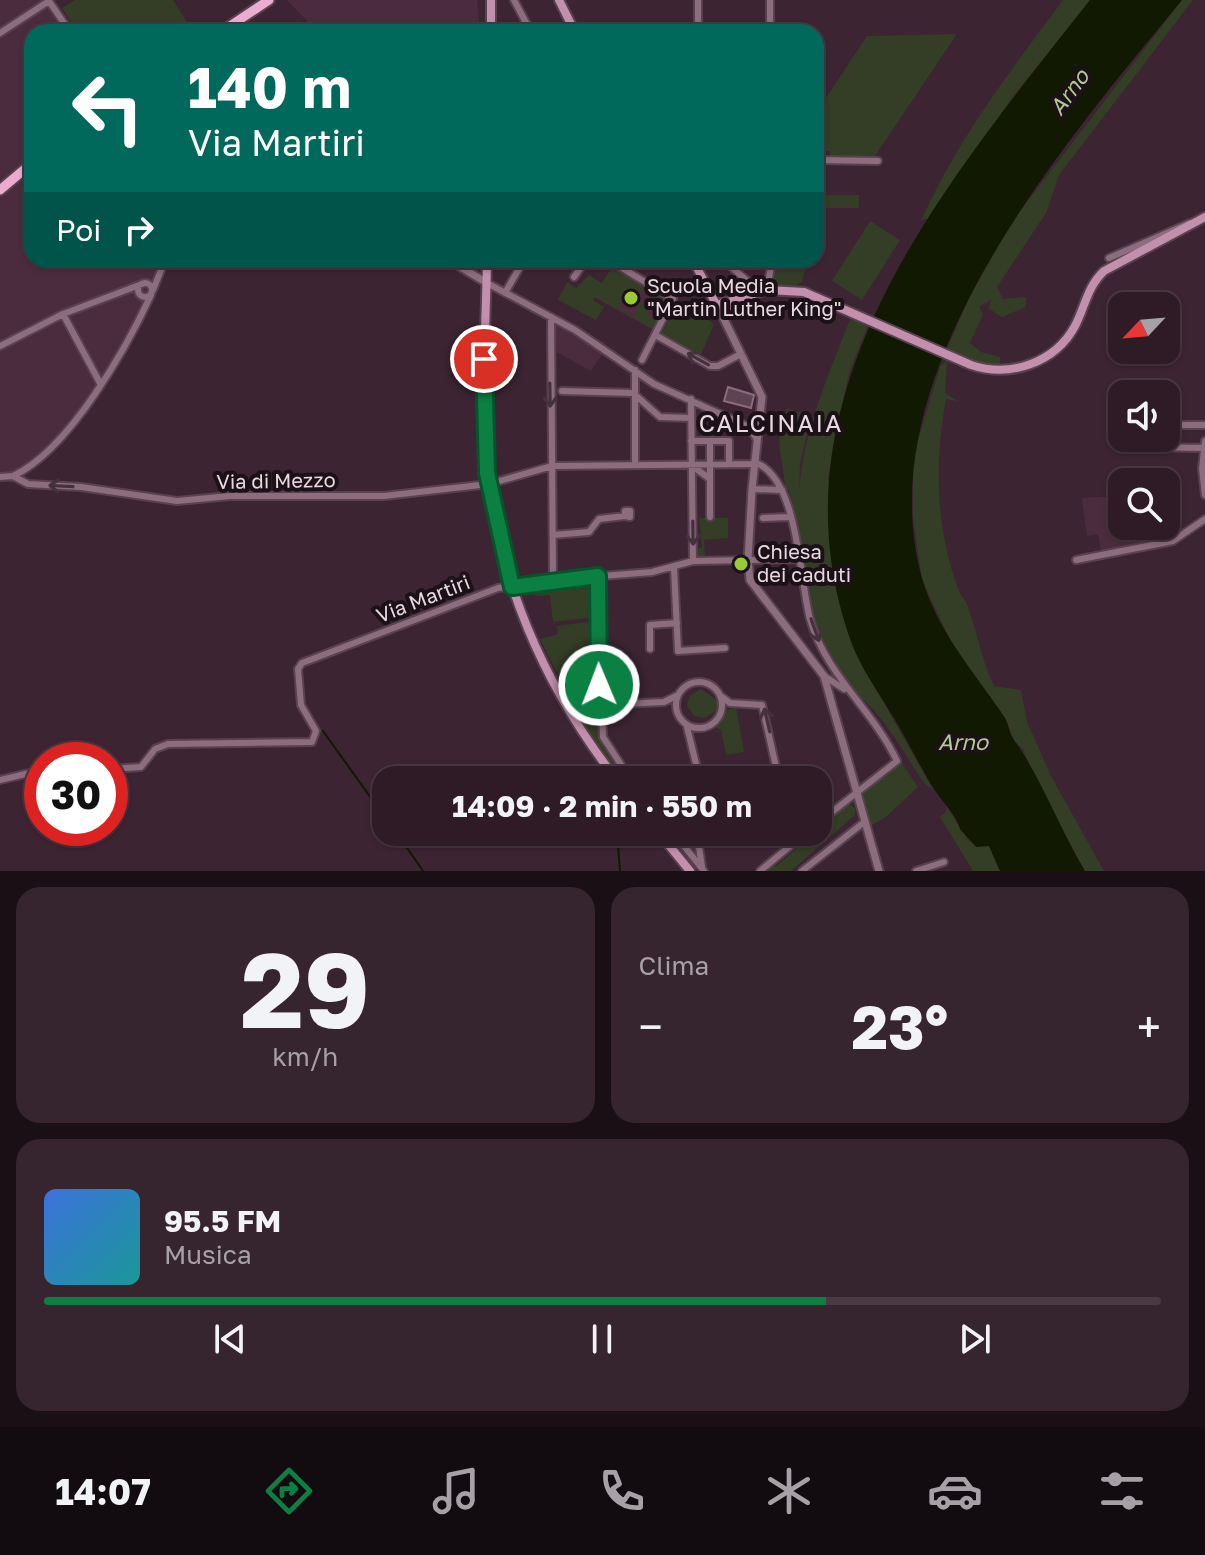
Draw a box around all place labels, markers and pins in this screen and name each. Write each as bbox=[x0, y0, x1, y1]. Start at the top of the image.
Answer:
place label: Scuola Media "Martin Luther King" bbox=[647, 273, 842, 320]
marker: Scuola Media "Martin Luther King" bbox=[622, 289, 640, 307]
pin bbox=[450, 325, 518, 393]
place label: Chiesa dei caduti bbox=[757, 539, 851, 586]
marker: Chiesa dei caduti bbox=[732, 555, 750, 573]

